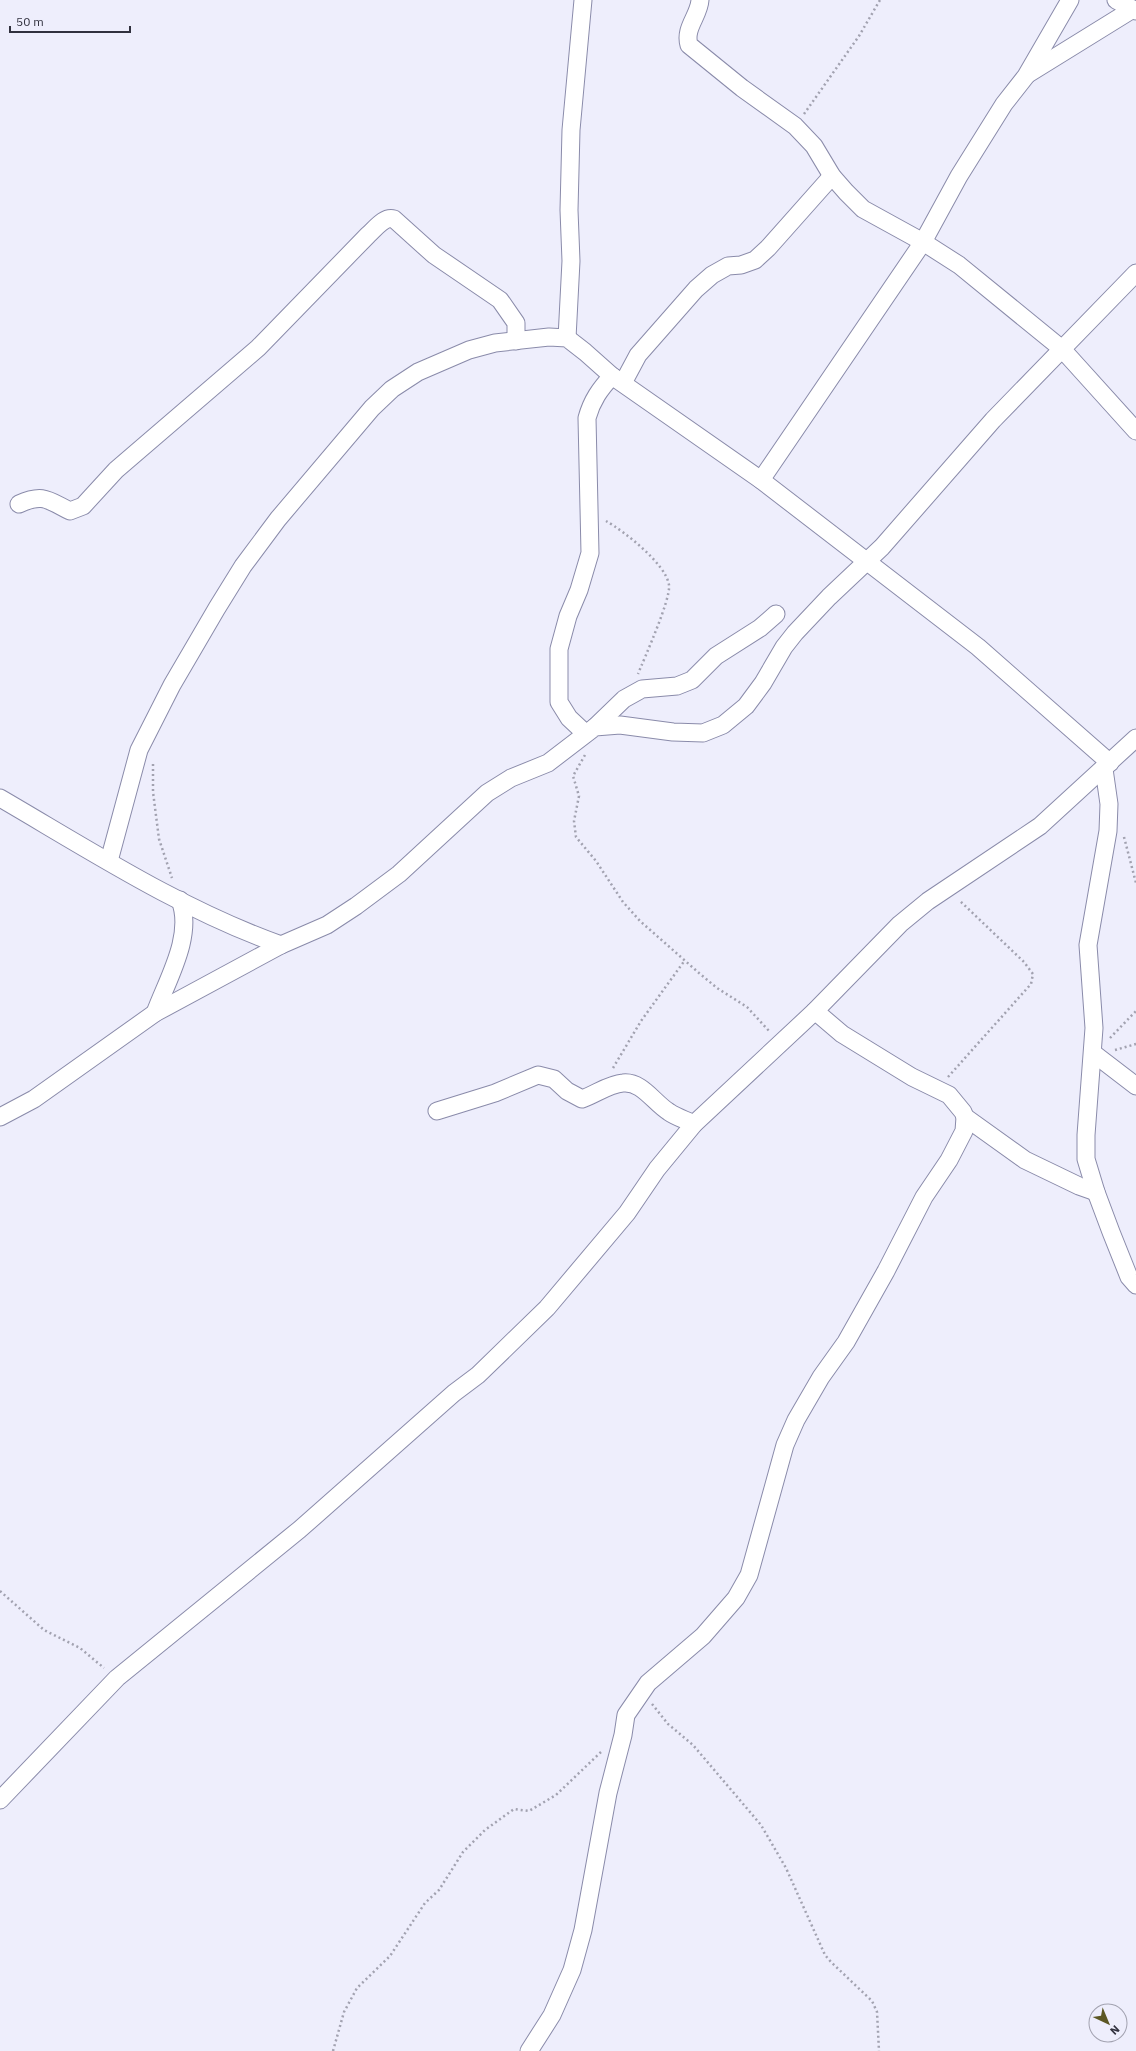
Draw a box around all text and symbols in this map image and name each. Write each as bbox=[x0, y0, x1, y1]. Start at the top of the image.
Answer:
scale bar bbox=[10, 8, 130, 34]
text: 50 m bbox=[16, 14, 44, 29]
north arrow bbox=[1088, 2003, 1128, 2043]
text: N bbox=[1107, 2022, 1123, 2038]

